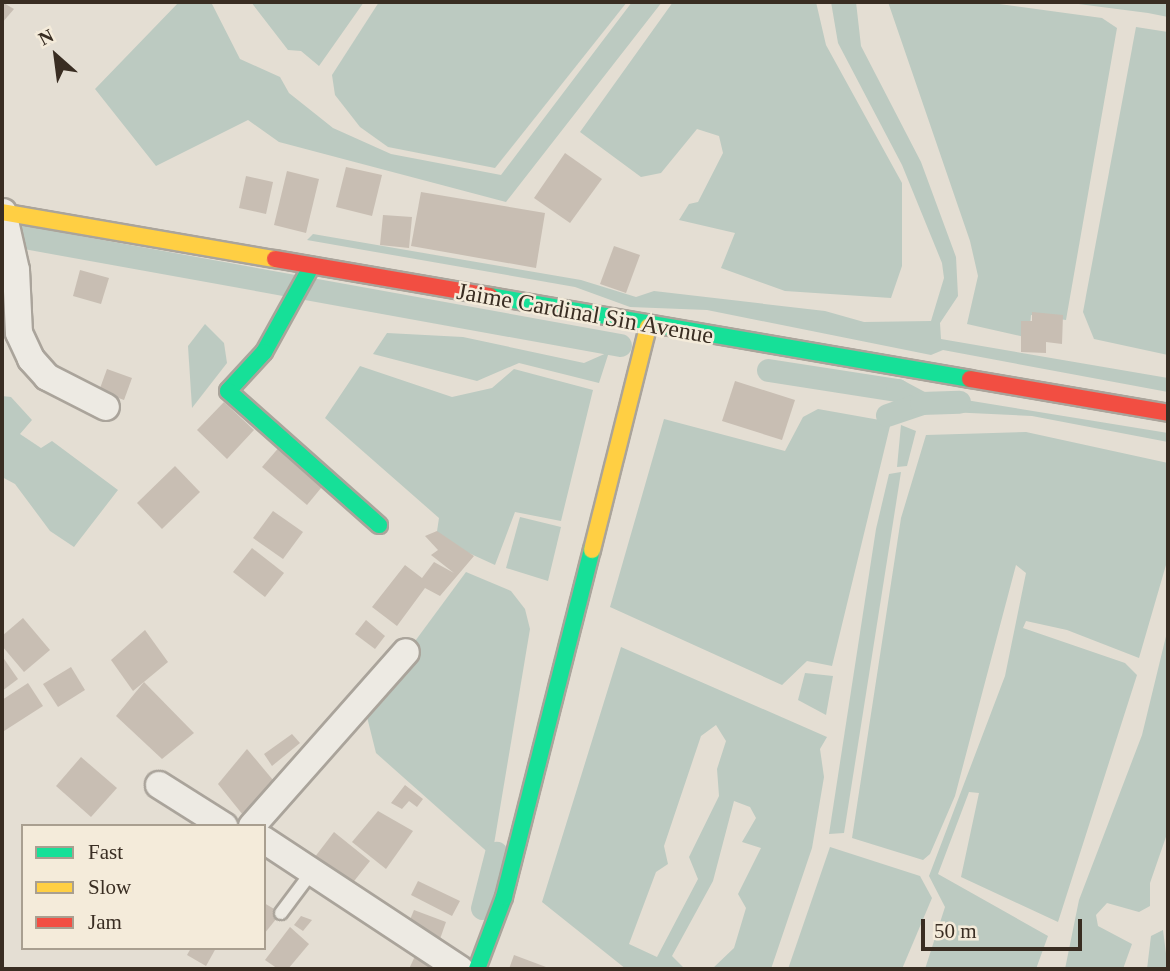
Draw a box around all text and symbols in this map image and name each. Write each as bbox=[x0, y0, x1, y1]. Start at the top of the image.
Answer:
north arrow bbox=[21, 21, 91, 91]
text: N bbox=[35, 25, 57, 50]
street label: Jaime Cardinal Sin Avenue bbox=[454, 277, 716, 351]
legend bbox=[21, 824, 266, 950]
text: Fast bbox=[88, 840, 123, 864]
text: Slow bbox=[88, 875, 131, 899]
scale bar bbox=[925, 904, 1086, 948]
text: Jam bbox=[88, 910, 122, 934]
text: 50 m bbox=[934, 919, 977, 943]

